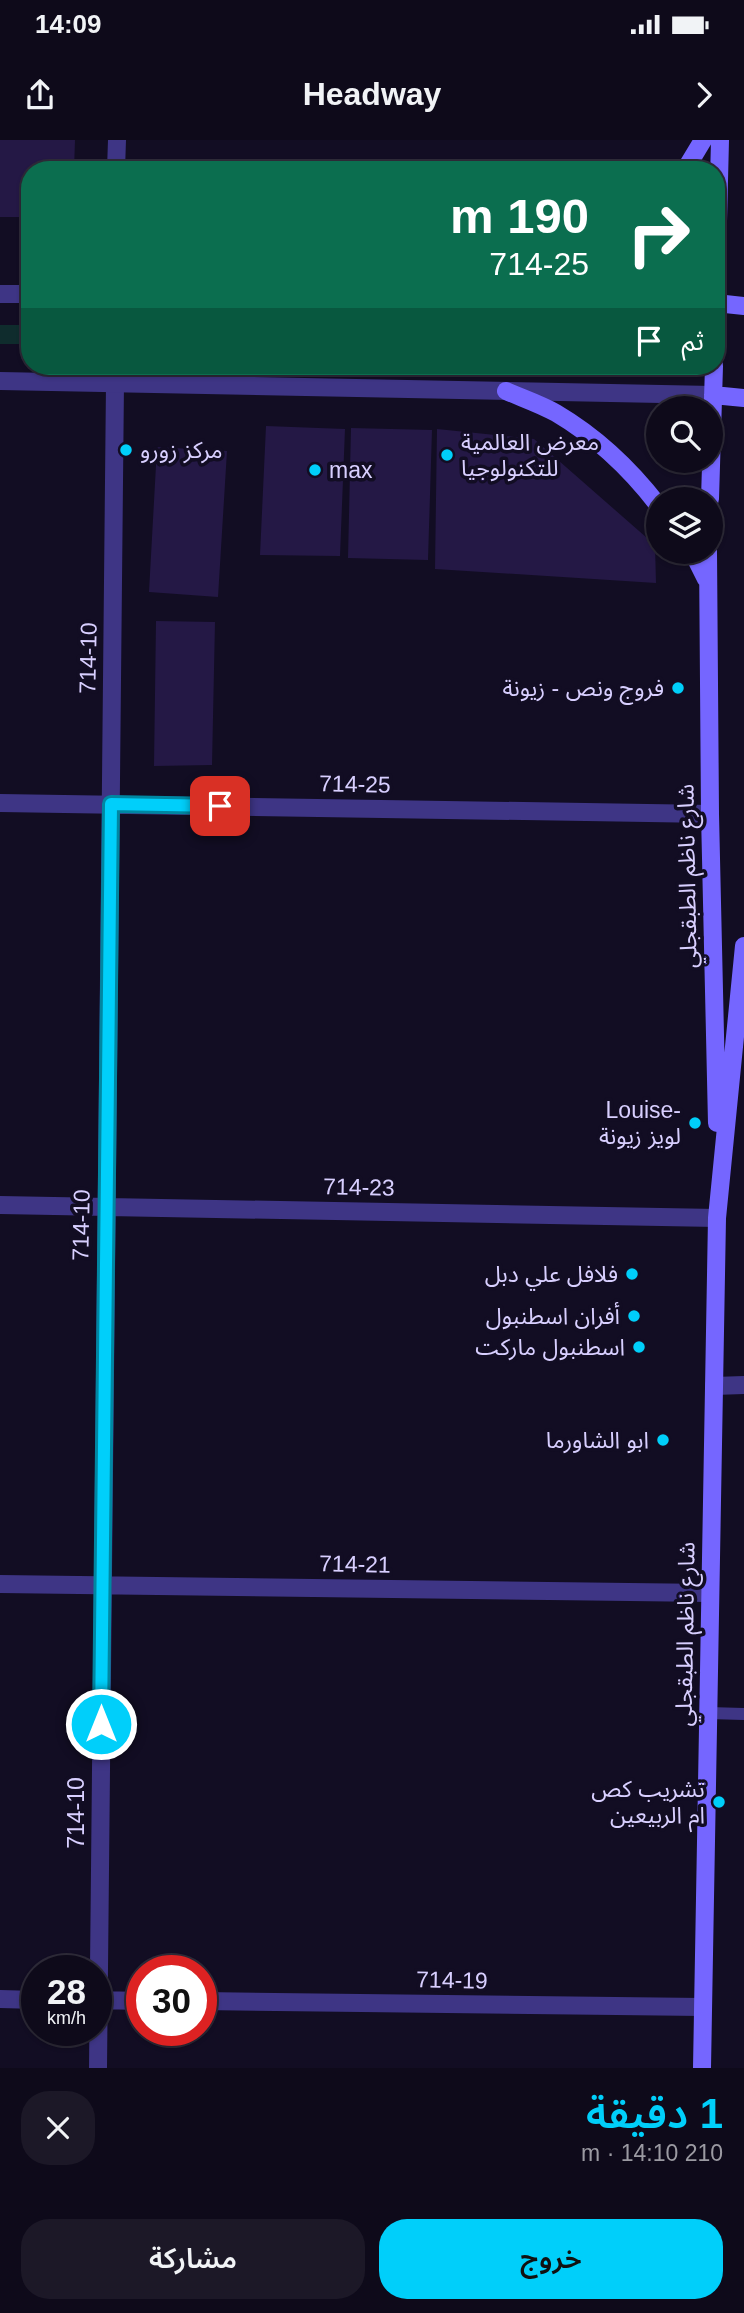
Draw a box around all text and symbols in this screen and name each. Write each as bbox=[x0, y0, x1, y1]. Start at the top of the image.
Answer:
text: 14:09 bbox=[35, 9, 102, 39]
icon: share bbox=[21, 76, 59, 114]
text: Headway bbox=[303, 76, 441, 112]
icon: forward bbox=[685, 76, 723, 114]
text: 190 m bbox=[450, 189, 589, 243]
icon: right bbox=[613, 189, 704, 280]
text: 714-25 bbox=[489, 246, 589, 282]
icon: arrive bbox=[630, 322, 668, 360]
text: ثم bbox=[682, 326, 704, 356]
map controls bbox=[646, 396, 723, 564]
button: search bbox=[646, 396, 723, 473]
place label: معرض العالمية للتكنولوجيا bbox=[461, 429, 599, 482]
place label: مركز زورو bbox=[140, 437, 223, 464]
marker: مركز زورو bbox=[118, 442, 134, 458]
marker: معرض العالمية للتكنولوجيا bbox=[439, 447, 455, 463]
place label: max bbox=[329, 457, 373, 483]
marker: max bbox=[307, 462, 323, 478]
button: layers bbox=[646, 487, 723, 564]
street label: 714-10 bbox=[74, 622, 102, 694]
place label: فروج ونص - زيونة bbox=[502, 675, 664, 705]
marker: فروج ونص - زيونة bbox=[670, 680, 686, 696]
street label: 714-25 bbox=[319, 770, 391, 798]
pin bbox=[190, 776, 250, 836]
street label: شارع ناظم الطبقجلي bbox=[672, 783, 706, 968]
icon: arrive bbox=[201, 787, 239, 825]
place label: Louise- لويز زيونة bbox=[599, 1097, 681, 1150]
marker: Louise- لويز زيونة bbox=[687, 1115, 703, 1131]
street label: 714-23 bbox=[323, 1173, 395, 1201]
street label: 714-10 bbox=[67, 1189, 95, 1261]
place label: فلافل علي دبل bbox=[485, 1261, 618, 1291]
marker: فلافل علي دبل bbox=[624, 1266, 640, 1282]
place label: أفران اسطنبول bbox=[486, 1302, 620, 1330]
marker: أفران اسطنبول bbox=[626, 1308, 642, 1324]
place label: اسطنبول ماركت bbox=[475, 1334, 625, 1361]
marker: اسطنبول ماركت bbox=[631, 1339, 647, 1355]
place label: ابو الشاورما bbox=[546, 1427, 649, 1454]
marker: ابو الشاورما bbox=[655, 1432, 671, 1448]
street label: شارع ناظم الطبقجلي bbox=[670, 1542, 704, 1727]
street label: 714-21 bbox=[319, 1550, 391, 1578]
position arrow bbox=[64, 1687, 138, 1761]
place label: تشريب كص ام الربيعين bbox=[591, 1776, 705, 1833]
street label: 714-10 bbox=[63, 1777, 89, 1849]
marker: تشريب كص ام الربيعين bbox=[711, 1794, 727, 1810]
speed limit sign: 30 bbox=[126, 1955, 217, 2046]
street label: 714-19 bbox=[416, 1966, 488, 1994]
text: 28 bbox=[47, 1972, 86, 2011]
text: km/h bbox=[47, 2008, 86, 2028]
text: 1 دقيقة bbox=[586, 2090, 723, 2137]
button: close bbox=[21, 2091, 95, 2165]
text: 210 m · 14:10 bbox=[581, 2140, 723, 2166]
button: مشاركة bbox=[21, 2219, 365, 2299]
button: خروج bbox=[379, 2219, 723, 2299]

